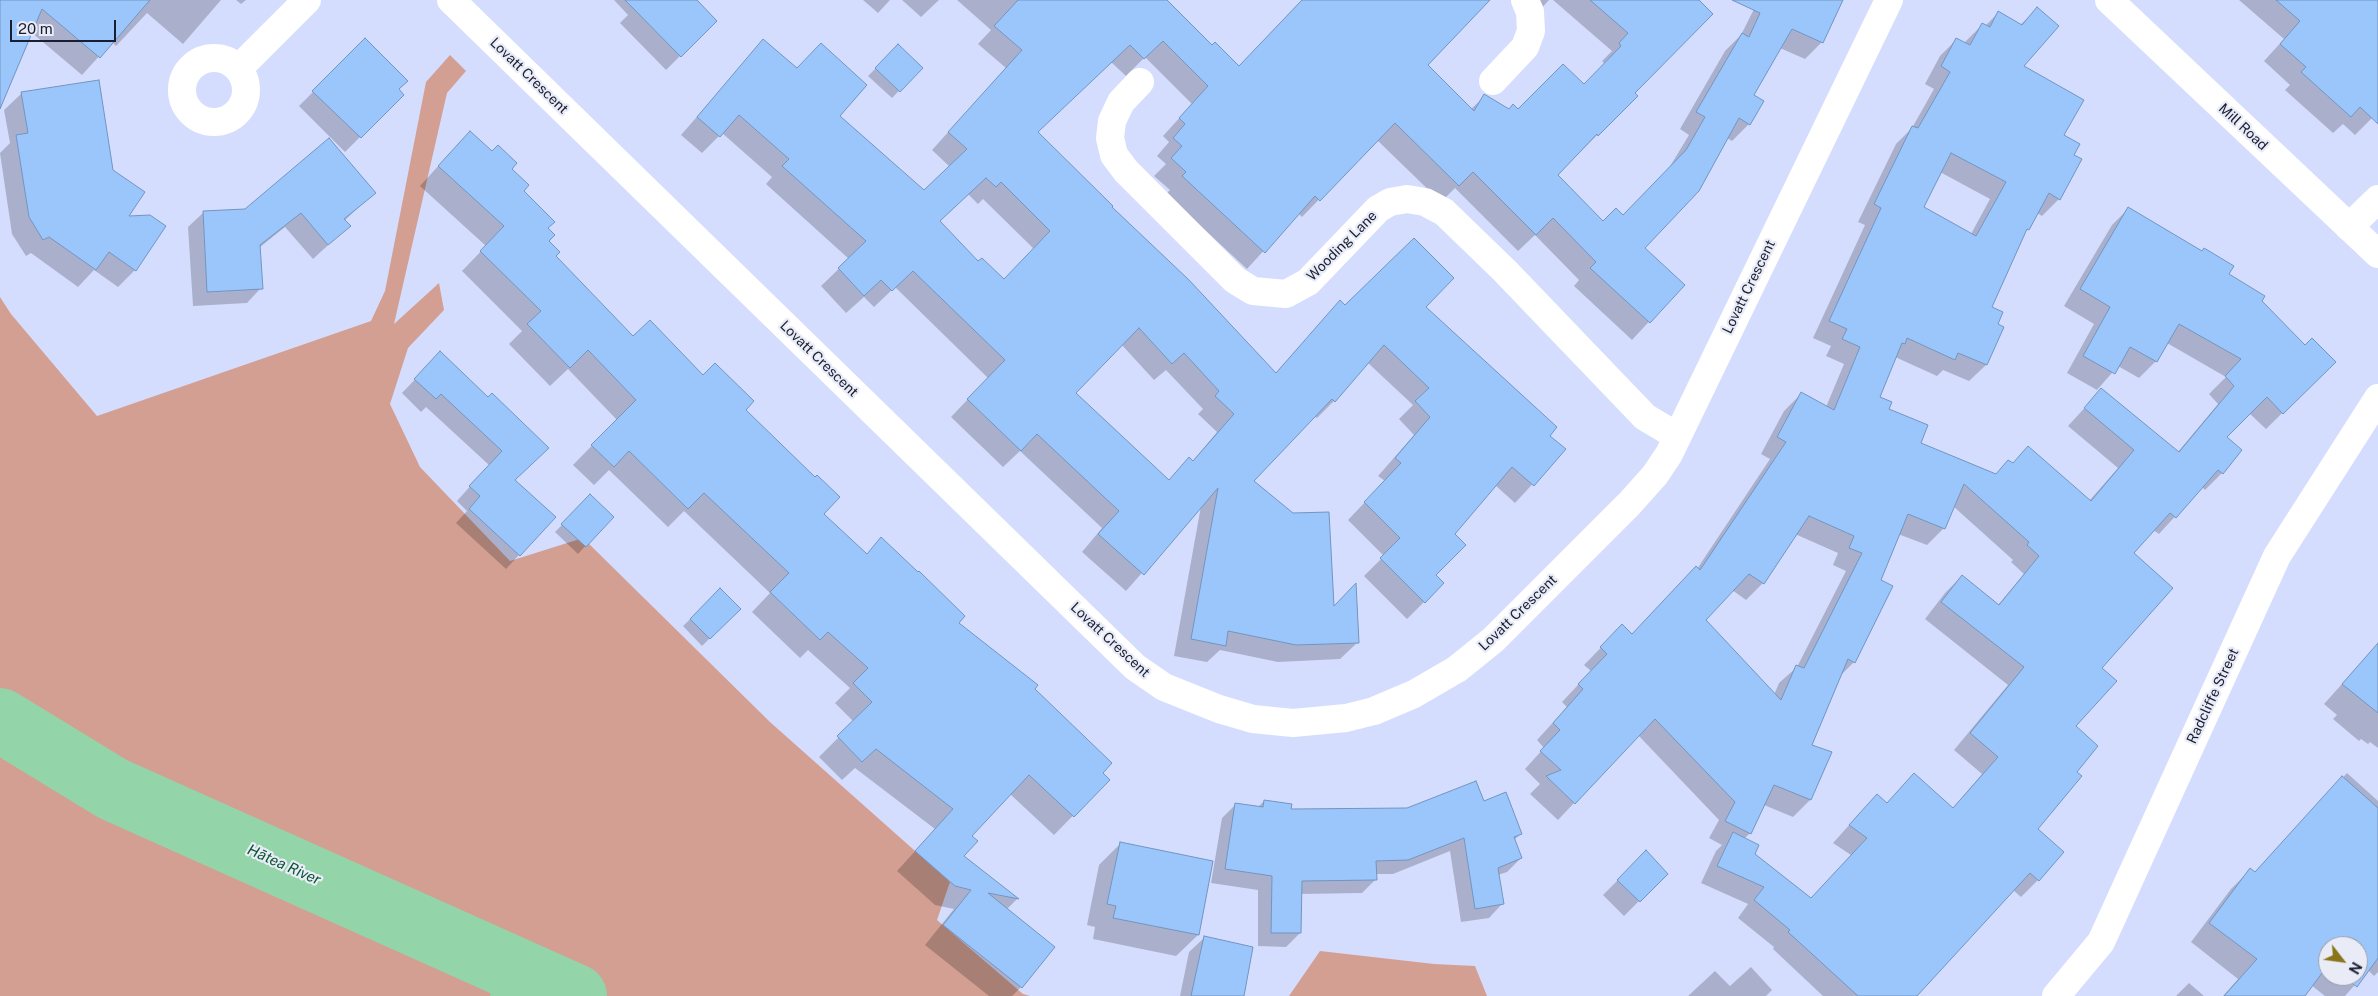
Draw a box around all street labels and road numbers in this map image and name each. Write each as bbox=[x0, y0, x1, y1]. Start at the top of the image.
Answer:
street label: Lovatt Crescent bbox=[486, 34, 572, 118]
street label: Mill Road bbox=[2215, 100, 2271, 154]
street label: Wooding Lane bbox=[1303, 207, 1381, 285]
street label: Lovatt Crescent bbox=[1719, 237, 1779, 337]
street label: Lovatt Crescent bbox=[776, 317, 862, 401]
street label: Lovatt Crescent bbox=[1475, 571, 1561, 655]
street label: Lovatt Crescent bbox=[1067, 599, 1153, 681]
street label: Radcliffe Street bbox=[2184, 646, 2242, 746]

